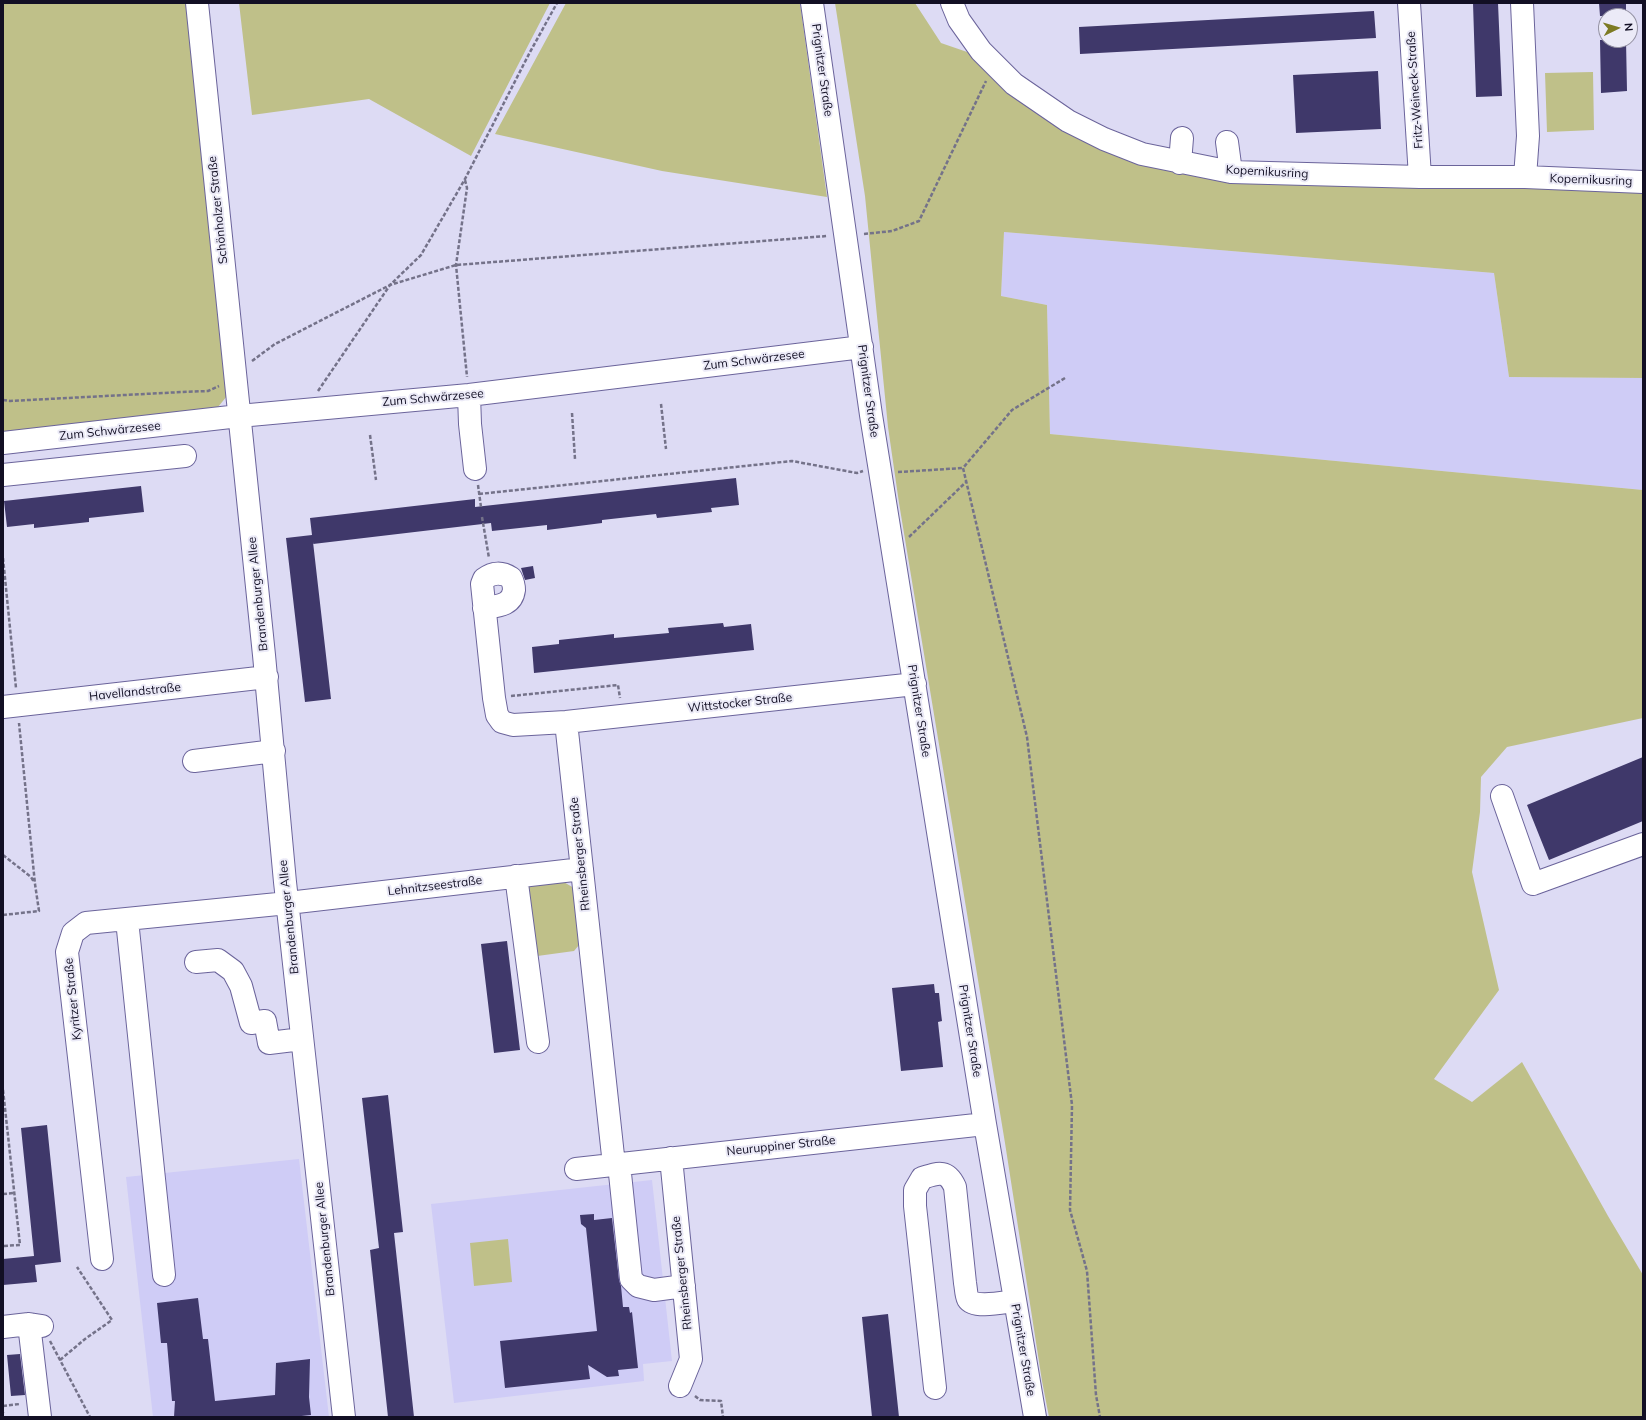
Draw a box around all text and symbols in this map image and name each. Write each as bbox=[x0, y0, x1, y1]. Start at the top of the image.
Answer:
north arrow bbox=[1598, 8, 1638, 48]
text: N bbox=[1622, 22, 1636, 32]
street label: Prignitzer Straße bbox=[808, 23, 836, 117]
street label: Fritz-Weineck-Straße bbox=[1404, 31, 1426, 149]
street label: Schönholzer Straße bbox=[205, 155, 231, 265]
street label: Kopernikusring bbox=[1225, 163, 1309, 181]
street label: Kopernikusring bbox=[1549, 171, 1633, 189]
street label: Prignitzer Straße bbox=[854, 344, 882, 438]
street label: Zum Schwärzesee bbox=[703, 347, 805, 373]
street label: Zum Schwärzesee bbox=[382, 386, 484, 410]
street label: Zum Schwärzesee bbox=[59, 419, 161, 443]
street label: Brandenburger Allee bbox=[245, 536, 271, 652]
street label: Prignitzer Straße bbox=[905, 664, 933, 758]
street label: Havellandstraße bbox=[88, 680, 182, 704]
street label: Wittstocker Straße bbox=[687, 690, 793, 716]
street label: Rheinsberger Straße bbox=[567, 796, 593, 912]
street label: Brandenburger Allee bbox=[276, 859, 302, 975]
street label: Lehnitzseestraße bbox=[387, 873, 483, 899]
street label: Kyritzer Straße bbox=[62, 957, 84, 1041]
street label: Prignitzer Straße bbox=[956, 984, 984, 1078]
street label: Neuruppiner Straße bbox=[726, 1133, 836, 1159]
street label: Brandenburger Allee bbox=[312, 1181, 338, 1297]
street label: Rheinsberger Straße bbox=[669, 1215, 695, 1331]
street label: Prignitzer Straße bbox=[1008, 1303, 1038, 1397]

